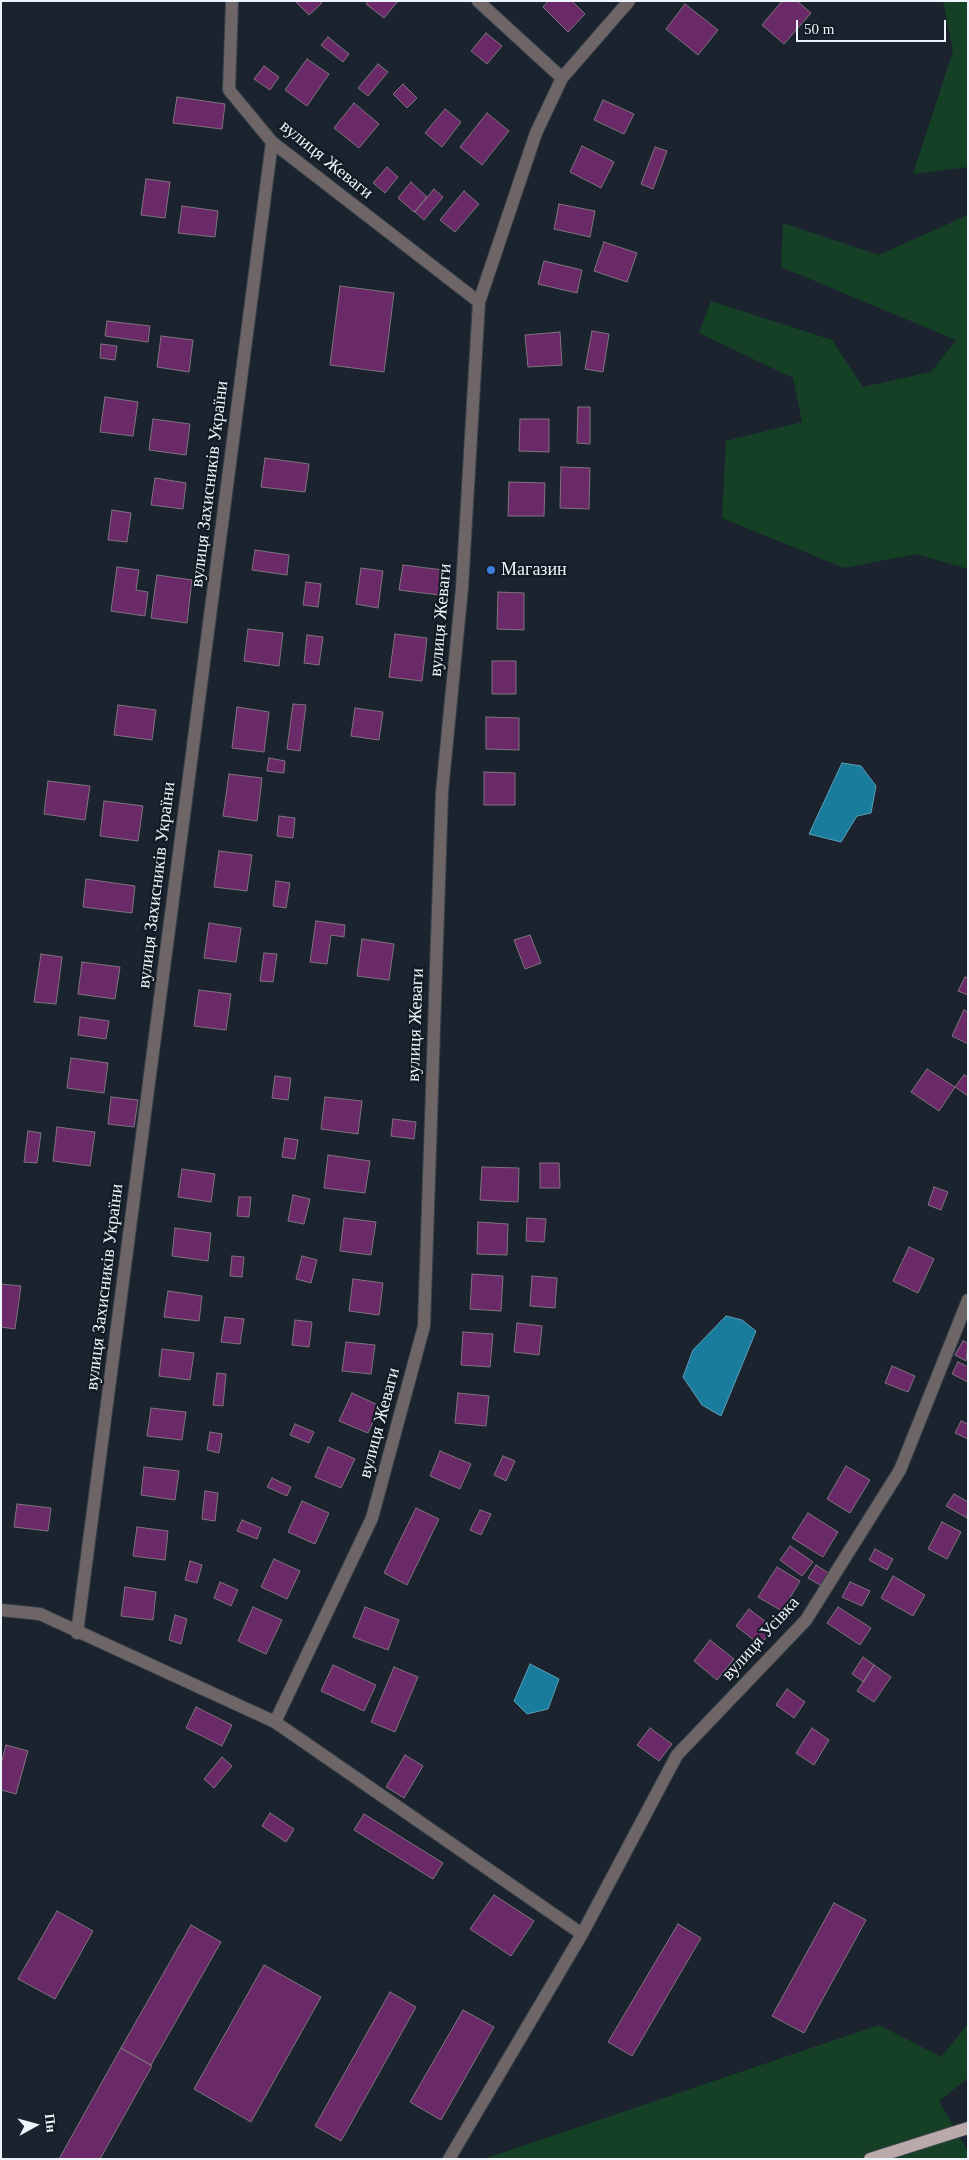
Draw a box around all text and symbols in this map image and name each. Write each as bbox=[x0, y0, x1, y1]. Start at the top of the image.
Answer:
scale bar bbox=[799, 10, 949, 42]
text: 50 m bbox=[804, 21, 834, 37]
street label: вулиця Жеваги bbox=[275, 116, 377, 204]
street label: вулиця Захисників України bbox=[187, 379, 233, 589]
place label: Магазин bbox=[501, 559, 567, 581]
street label: вулиця Жеваги bbox=[425, 562, 457, 678]
marker: Магазин bbox=[485, 564, 497, 576]
street label: вулиця Захисників України bbox=[134, 780, 180, 990]
street label: вулиця Жеваги bbox=[403, 968, 429, 1082]
street label: вулиця Захисників України bbox=[82, 1182, 128, 1392]
street label: вулиця Жеваги bbox=[355, 1365, 405, 1481]
street label: вулиця Усівка bbox=[718, 1593, 804, 1685]
north arrow bbox=[10, 2100, 60, 2150]
text: Пн bbox=[42, 2113, 59, 2133]

